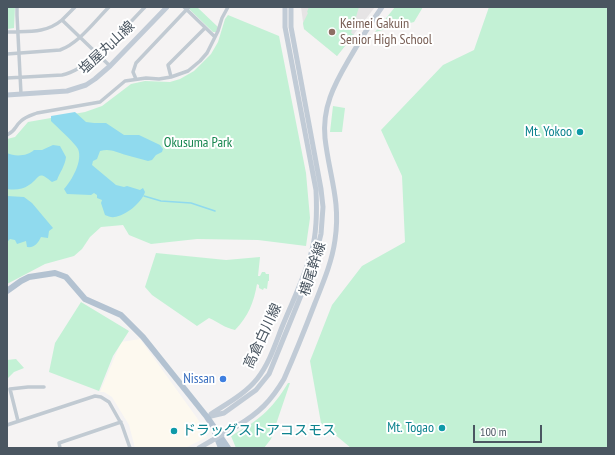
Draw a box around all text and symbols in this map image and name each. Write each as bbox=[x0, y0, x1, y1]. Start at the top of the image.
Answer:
place label: Keimei Gakuin Senior High School bbox=[340, 16, 432, 48]
street label: 塩屋丸山線 bbox=[76, 18, 138, 78]
marker: Keimei Gakuin Senior High School bbox=[327, 27, 337, 37]
place label: Mt. Yokoo bbox=[525, 124, 572, 140]
marker: Mt. Yokoo bbox=[575, 127, 585, 137]
park label: Okusuma Park bbox=[164, 135, 232, 151]
street label: 横尾幹線 bbox=[296, 240, 330, 298]
street label: 高倉白川線 bbox=[241, 301, 285, 371]
place label: Nissan bbox=[183, 371, 215, 387]
marker: Nissan bbox=[218, 374, 228, 384]
scale bar bbox=[475, 417, 544, 443]
place label: Mt. Togao bbox=[387, 420, 434, 436]
place label: ドラッグストアコスモス bbox=[182, 423, 336, 439]
marker: Mt. Togao bbox=[437, 423, 447, 433]
text: 100 m bbox=[480, 424, 507, 439]
marker: ドラッグストアコスモス bbox=[169, 426, 179, 436]

